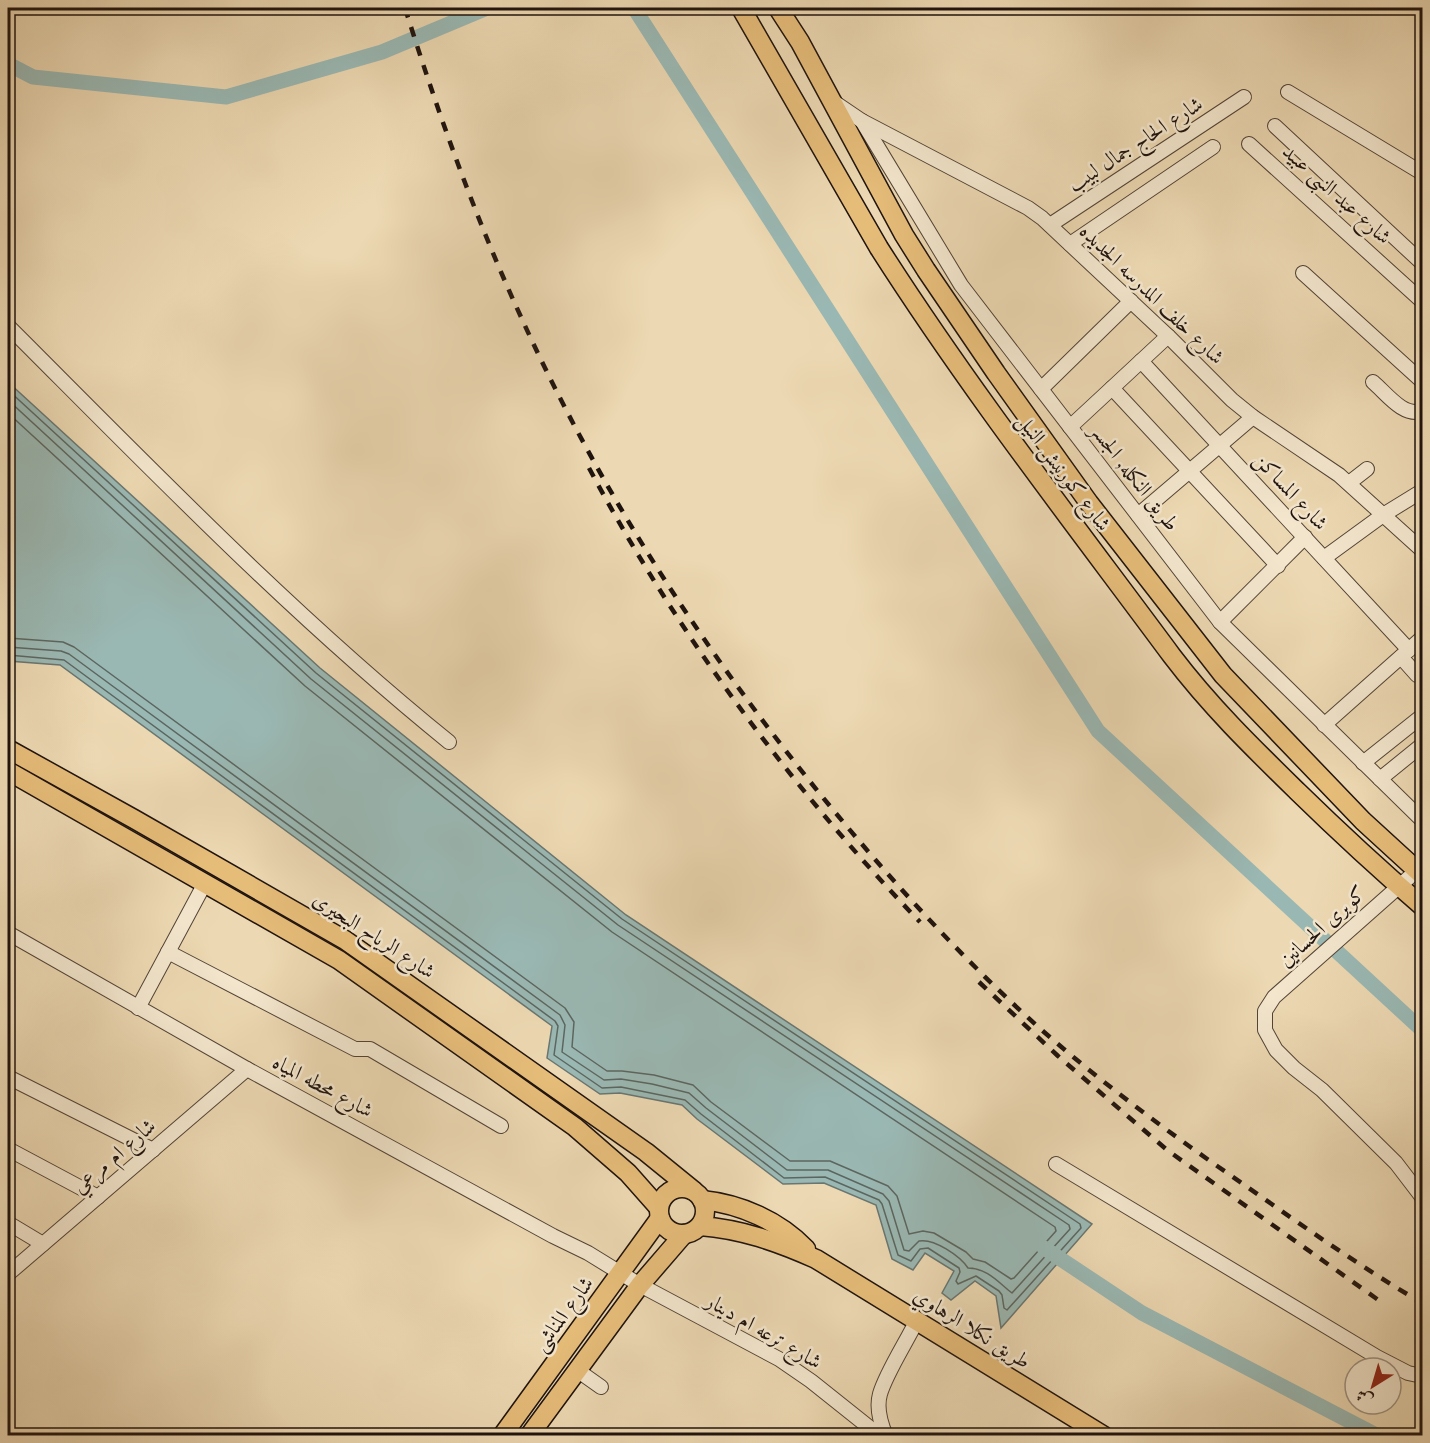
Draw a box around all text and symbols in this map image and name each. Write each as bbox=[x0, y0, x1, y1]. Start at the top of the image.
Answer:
street label: شارع الحاج جمال لبيب bbox=[1065, 94, 1211, 202]
street label: شارع عبد النبى عبيد bbox=[1274, 141, 1394, 254]
street label: شارع خلف المدرسه الجديده bbox=[1071, 221, 1227, 373]
street label: شارع كورنيش النيل bbox=[1007, 410, 1114, 539]
street label: طريق النكله, الجسر bbox=[1083, 418, 1184, 537]
street label: شارع المساكن bbox=[1244, 449, 1331, 539]
street label: كوبرى الحسانين bbox=[1275, 883, 1371, 972]
street label: شارع الرياح البحيرى bbox=[305, 888, 439, 989]
street label: شارع محطه المياه bbox=[266, 1052, 376, 1128]
street label: شارع ام مرعي bbox=[70, 1116, 164, 1203]
street label: شارع المناشى bbox=[530, 1274, 603, 1360]
street label: طريق نكلا الرهاوي bbox=[907, 1283, 1034, 1377]
street label: شارع ترعه ام دينار bbox=[697, 1290, 825, 1379]
north arrow bbox=[1343, 1356, 1403, 1416]
text: ش bbox=[1354, 1385, 1376, 1408]

